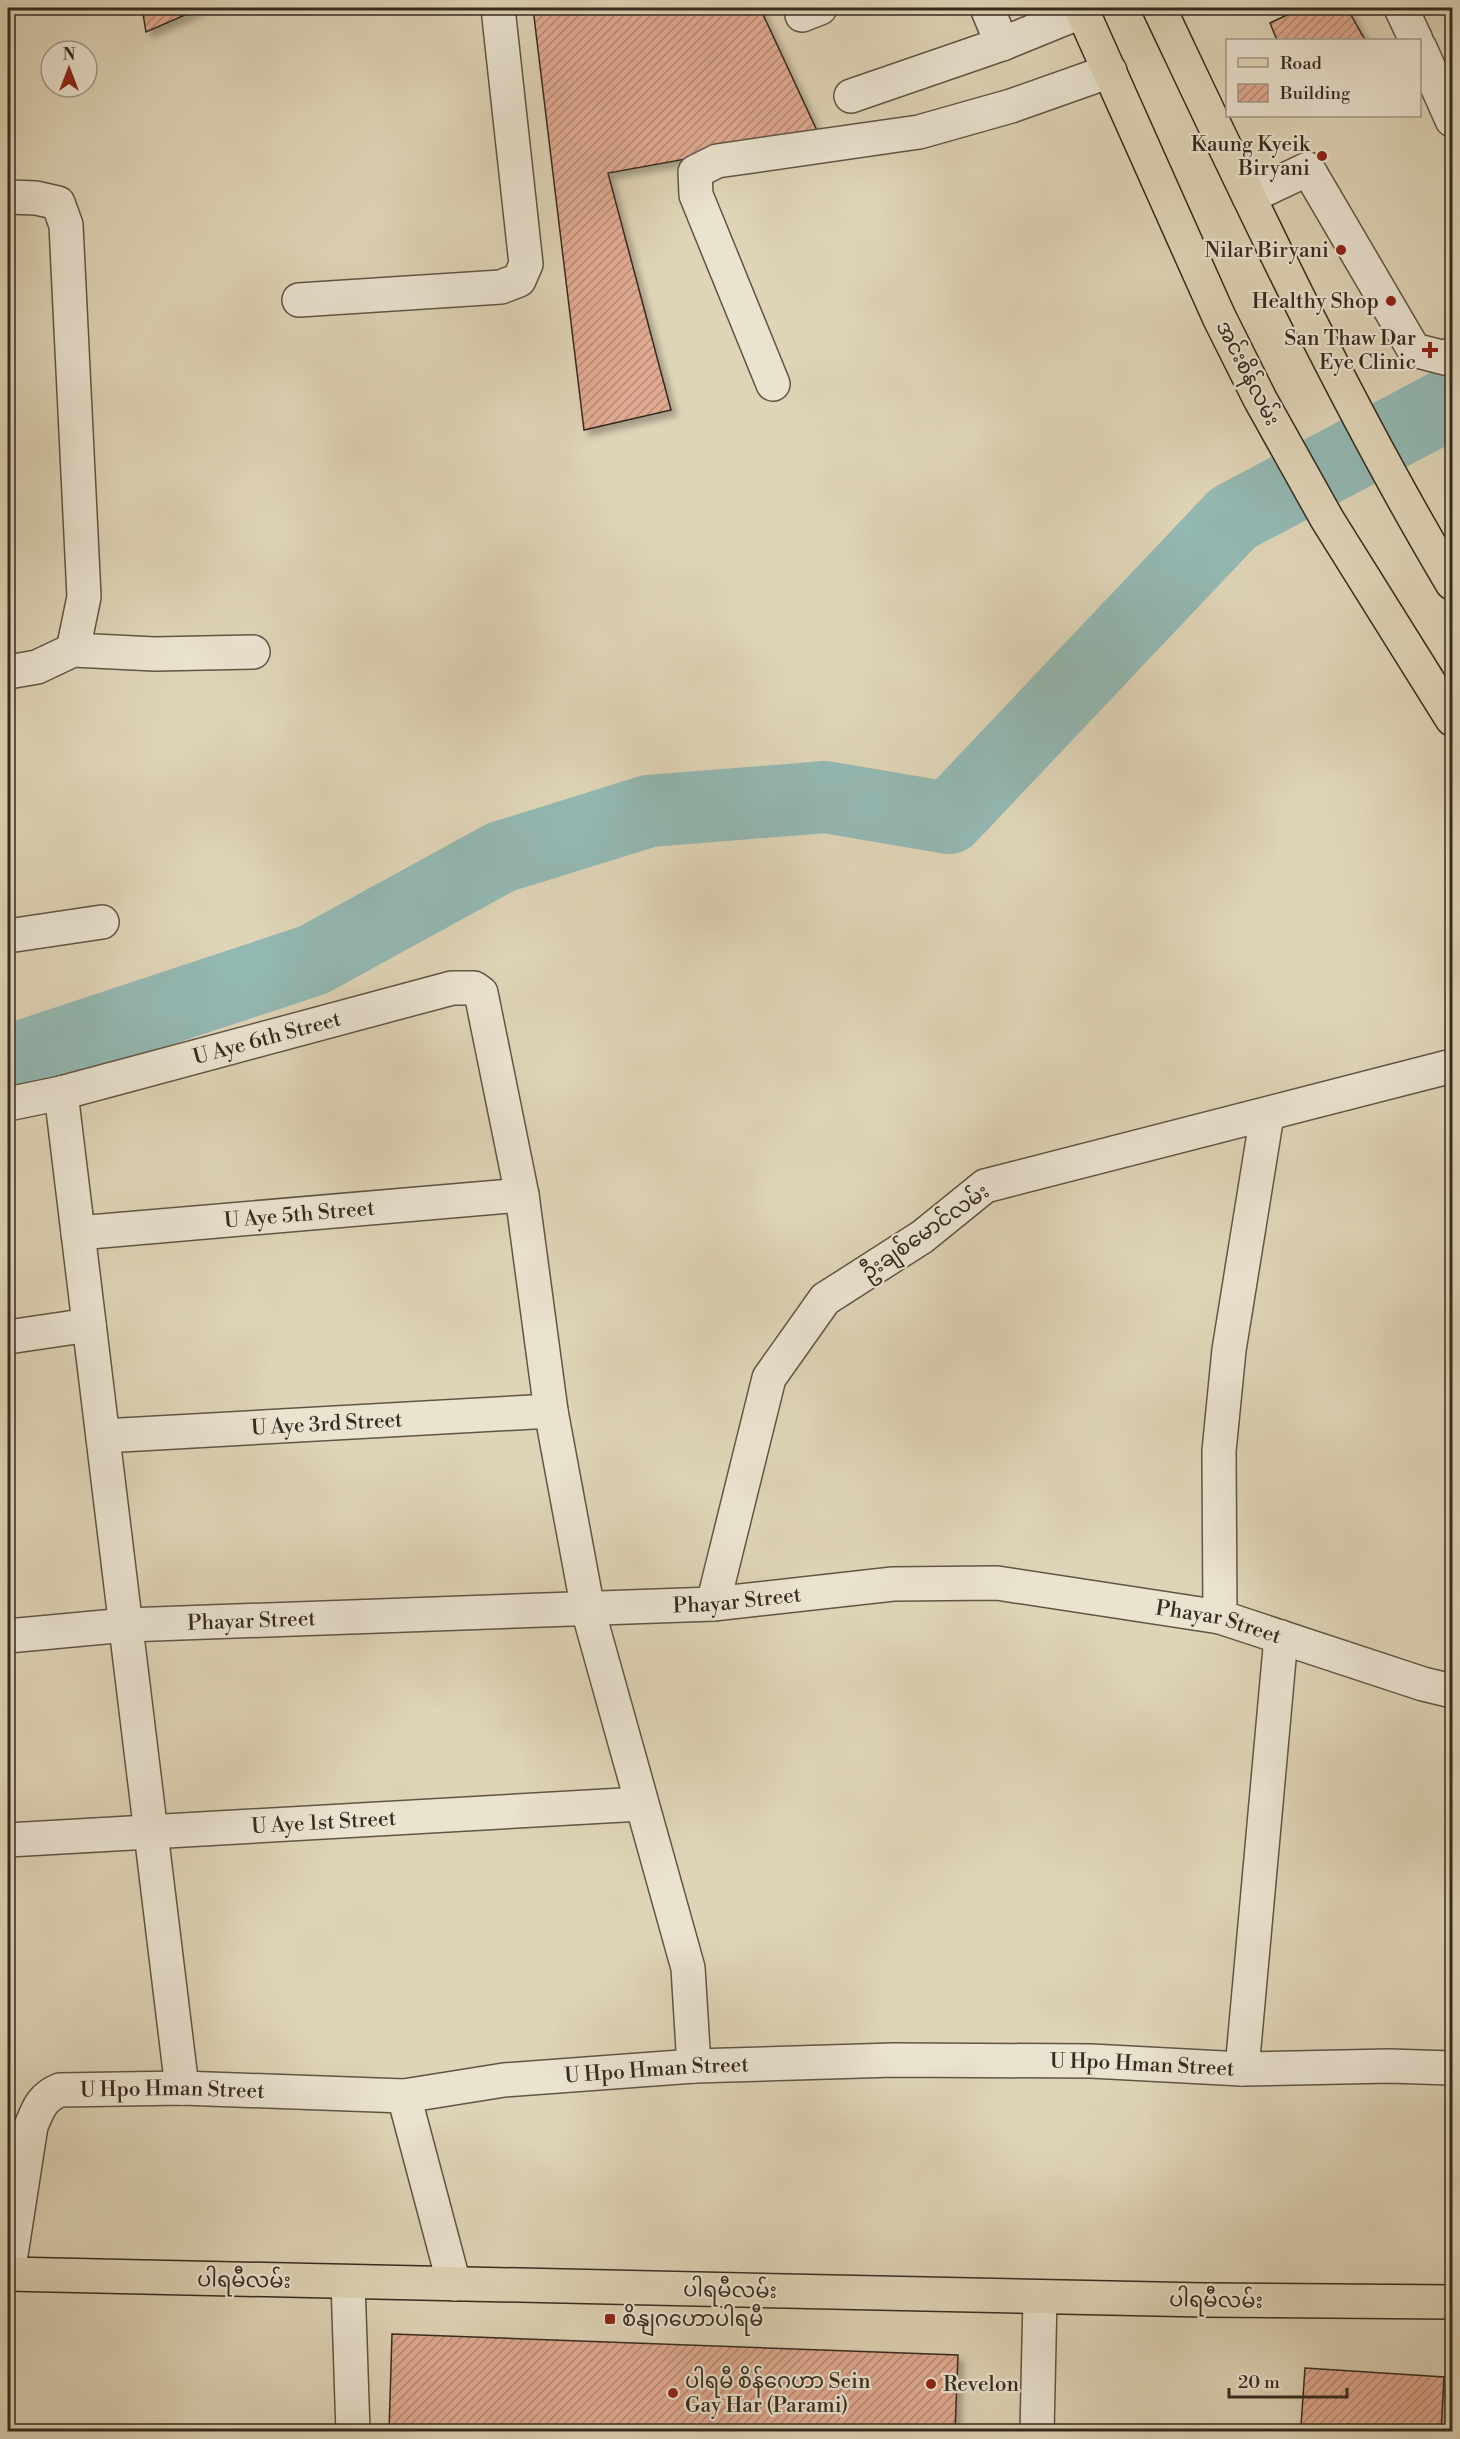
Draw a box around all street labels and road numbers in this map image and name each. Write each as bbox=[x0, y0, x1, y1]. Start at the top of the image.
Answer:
street label: အင်းစိန်လမ်း bbox=[1207, 315, 1288, 432]
street label: U Aye 6th Street bbox=[190, 1006, 344, 1071]
street label: ဦးချစ်မောင်လမ်း bbox=[854, 1176, 997, 1290]
street label: U Aye 5th Street bbox=[223, 1196, 376, 1234]
street label: U Aye 3rd Street bbox=[250, 1407, 404, 1442]
street label: Phayar Street bbox=[672, 1582, 803, 1619]
street label: Phayar Street bbox=[1154, 1595, 1285, 1650]
street label: Phayar Street bbox=[187, 1606, 317, 1637]
street label: U Aye 1st Street bbox=[250, 1806, 397, 1840]
street label: U Hpo Hman Street bbox=[1050, 2049, 1236, 2083]
street label: U Hpo Hman Street bbox=[563, 2052, 750, 2090]
street label: U Hpo Hman Street bbox=[80, 2076, 266, 2105]
street label: ပါရမီလမ်း bbox=[197, 2263, 291, 2298]
street label: ပါရမီလမ်း bbox=[683, 2273, 777, 2308]
street label: ပါရမီလမ်း bbox=[1169, 2283, 1263, 2318]

